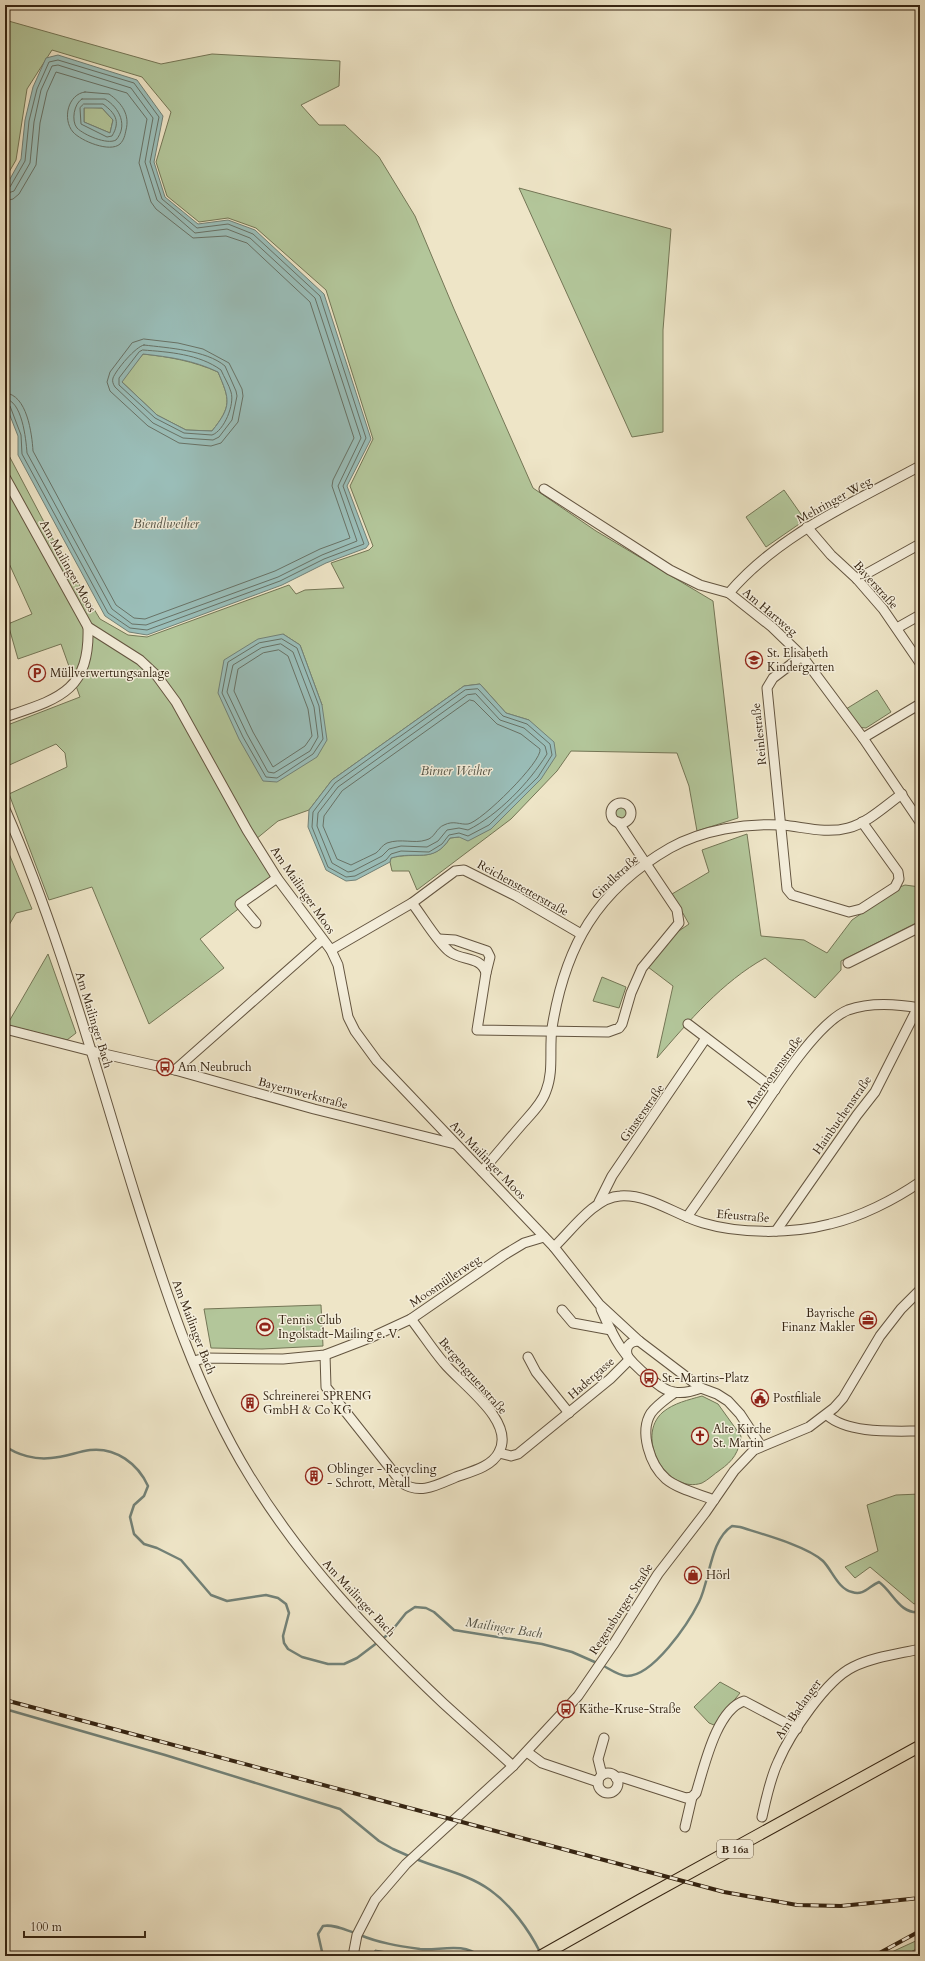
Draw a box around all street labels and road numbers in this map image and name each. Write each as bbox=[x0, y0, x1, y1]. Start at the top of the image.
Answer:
street label: Mehringer Weg bbox=[794, 473, 874, 527]
street label: Am Mailinger Moos bbox=[36, 517, 100, 615]
street label: Bayerstraße bbox=[850, 558, 902, 612]
street label: Am Hartweg bbox=[739, 584, 801, 640]
street label: Reinlestraße bbox=[748, 702, 770, 766]
street label: Am Mailinger Moos bbox=[267, 843, 339, 937]
street label: Gindlstraße bbox=[588, 851, 642, 903]
street label: Reichenstetterstraße bbox=[474, 856, 572, 920]
street label: Am Mailinger Bach bbox=[72, 970, 116, 1071]
street label: Anemonenstraße bbox=[742, 1032, 806, 1112]
street label: Hainbuchenstraße bbox=[809, 1072, 875, 1158]
street label: Bayernwerkstraße bbox=[256, 1073, 350, 1113]
street label: Ginsterstraße bbox=[616, 1081, 668, 1145]
street label: Am Mailinger Moos bbox=[446, 1117, 530, 1203]
street label: Efeustraße bbox=[716, 1206, 770, 1226]
street label: Moosmüllerweg bbox=[406, 1251, 484, 1311]
street label: Am Mailinger Bach bbox=[169, 1277, 220, 1377]
street label: Bergengruenstraße bbox=[435, 1334, 511, 1418]
street label: Hadergasse bbox=[564, 1353, 618, 1403]
street label: Am Mailinger Bach bbox=[319, 1556, 399, 1640]
street label: Regensburger Straße bbox=[585, 1560, 657, 1658]
street label: Am Badanger bbox=[771, 1675, 825, 1742]
road number: B 16a bbox=[717, 1840, 753, 1858]

